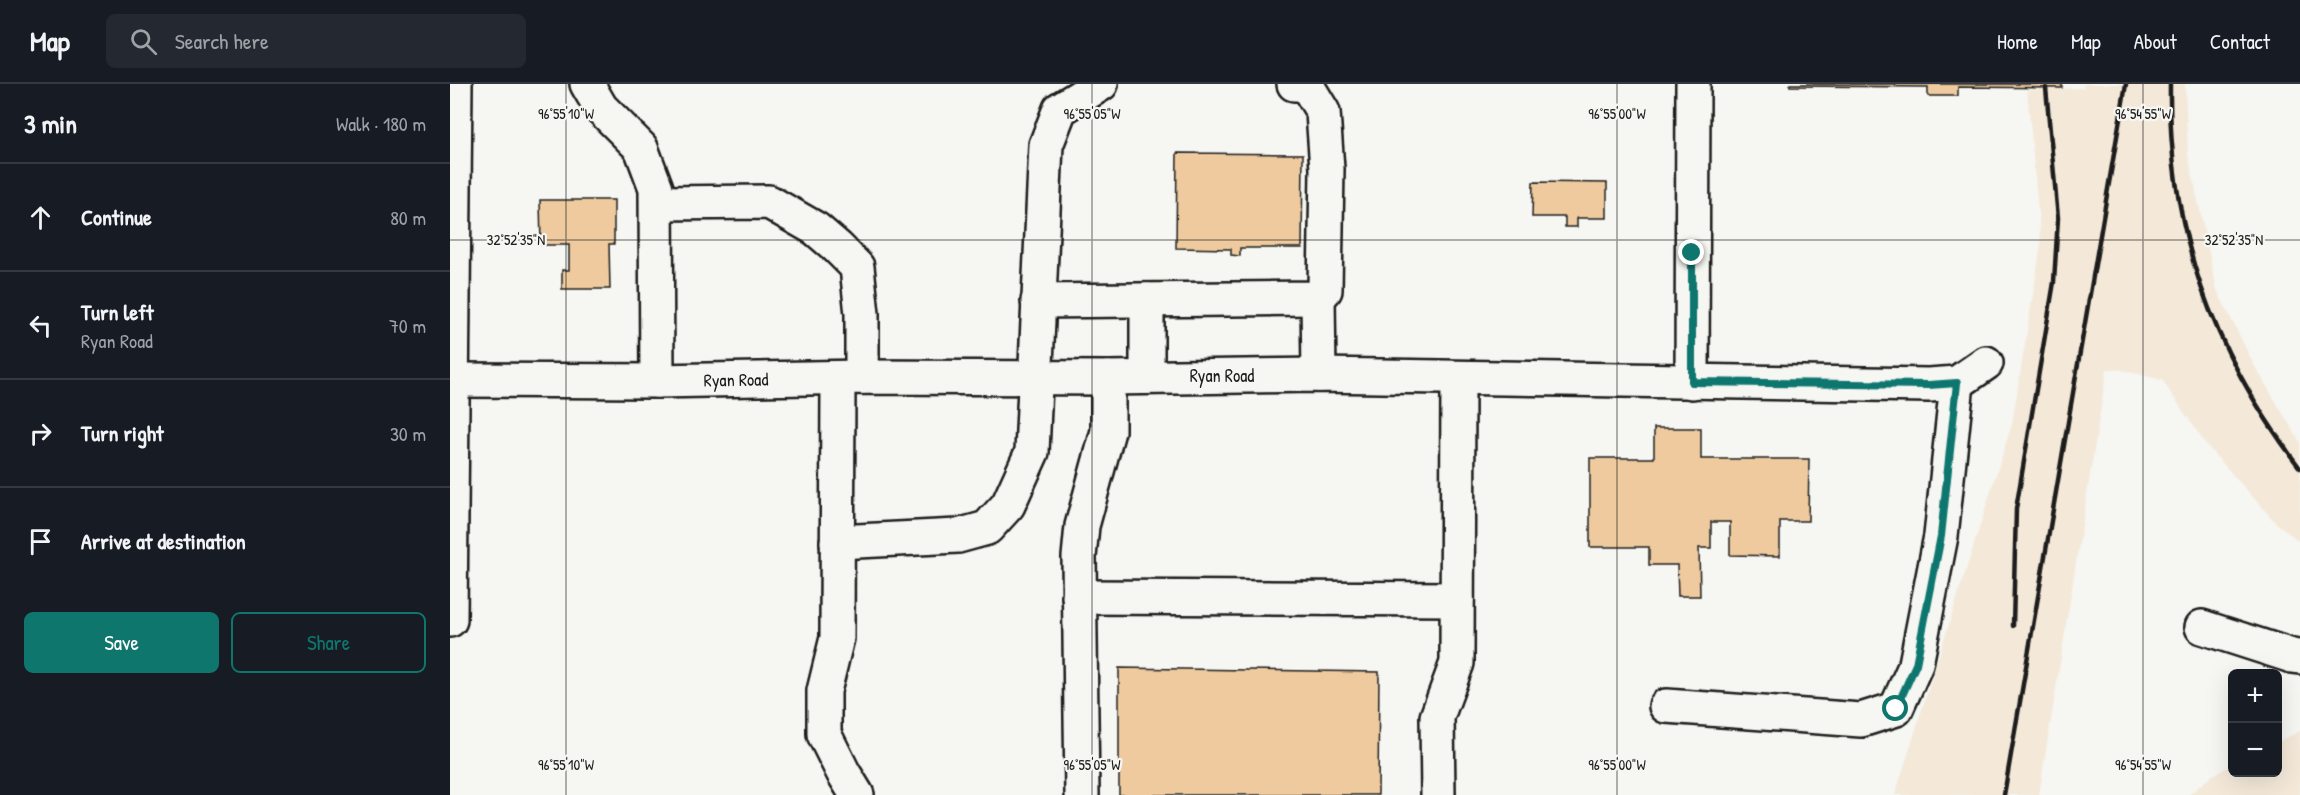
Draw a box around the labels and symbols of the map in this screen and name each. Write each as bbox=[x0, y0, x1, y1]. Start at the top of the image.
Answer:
text: 96°55'10"W bbox=[538, 103, 595, 124]
text: 96°55'05"W bbox=[1064, 103, 1121, 124]
text: 96°55'00"W bbox=[1588, 103, 1646, 124]
text: 96°54'55"W bbox=[2115, 103, 2172, 124]
text: 32°52'35"N bbox=[487, 229, 545, 250]
text: 32°52'35"N bbox=[2205, 229, 2263, 250]
route end bbox=[1678, 239, 1704, 265]
street label: Ryan Road bbox=[1190, 363, 1254, 388]
street label: Ryan Road bbox=[703, 366, 769, 393]
route start bbox=[1882, 695, 1908, 721]
text: 96°55'10"W bbox=[538, 754, 595, 775]
text: 96°55'05"W bbox=[1064, 754, 1121, 775]
text: 96°55'00"W bbox=[1588, 754, 1646, 775]
text: 96°54'55"W bbox=[2115, 754, 2172, 775]

